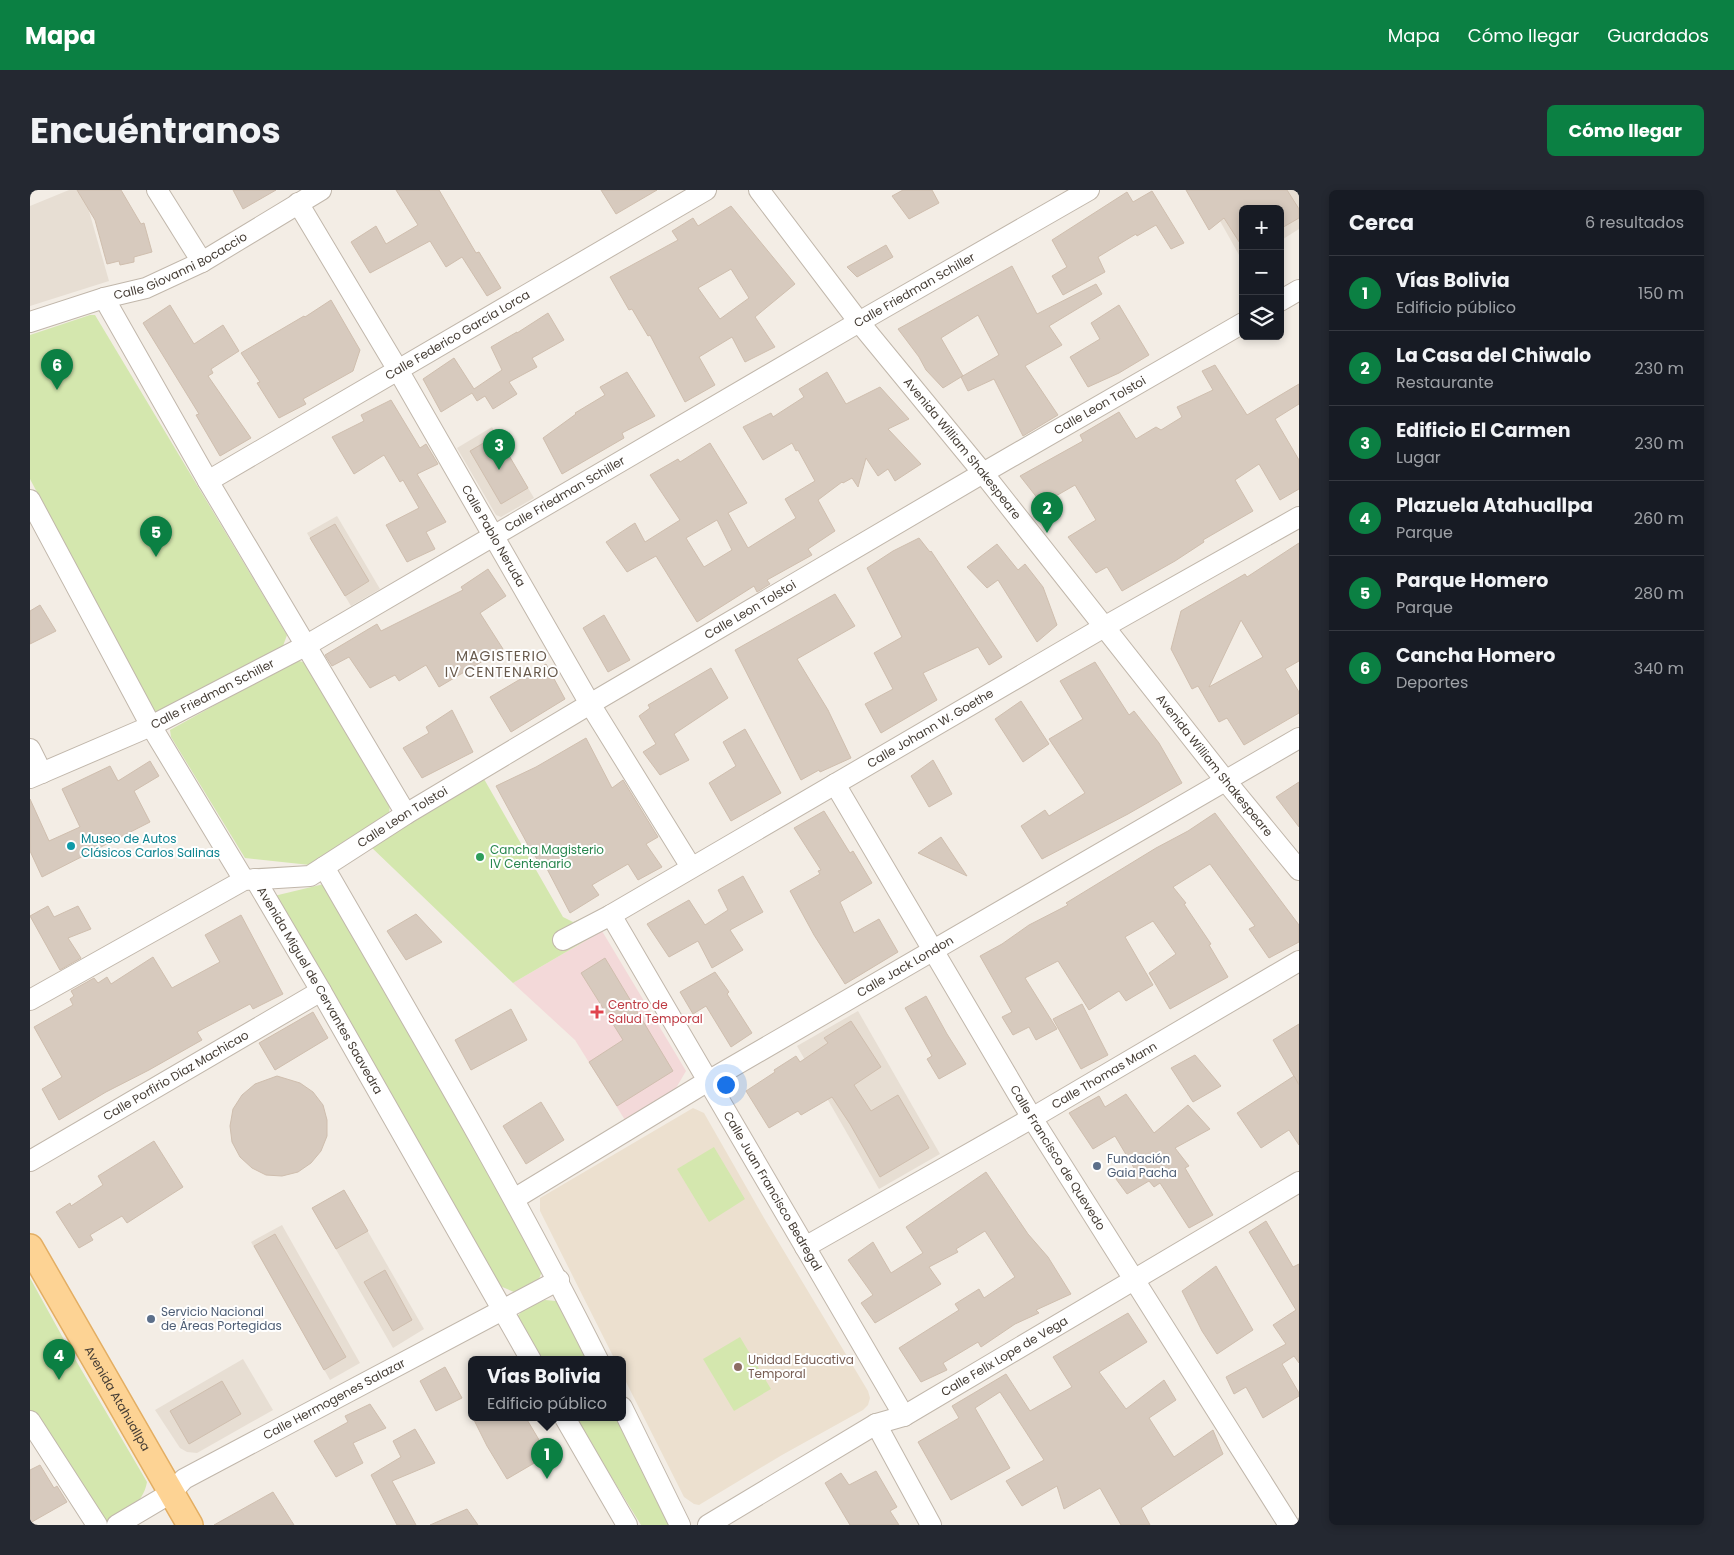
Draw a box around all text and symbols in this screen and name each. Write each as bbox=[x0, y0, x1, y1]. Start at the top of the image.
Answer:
text: Mapa bbox=[25, 19, 96, 52]
text: Mapa bbox=[1388, 23, 1440, 48]
text: Cómo llegar bbox=[1468, 23, 1579, 48]
text: Guardados bbox=[1607, 23, 1709, 48]
button: Cómo llegar bbox=[1547, 105, 1704, 156]
text: Encuéntranos bbox=[30, 106, 281, 155]
map controls bbox=[1239, 205, 1284, 340]
button: + bbox=[1239, 205, 1284, 250]
text: Cerca bbox=[1349, 208, 1414, 237]
text: 6 resultados bbox=[1585, 211, 1684, 234]
street label: Calle Giovanni Bocaccio bbox=[112, 228, 250, 303]
street label: Calle Friedman Schiller bbox=[850, 248, 978, 331]
button: − bbox=[1239, 250, 1284, 295]
text: Vías Bolivia bbox=[1396, 267, 1510, 294]
text: 1 bbox=[1362, 282, 1368, 305]
text: 150 m bbox=[1638, 282, 1684, 305]
street label: Calle Federico García Lorca bbox=[382, 286, 533, 384]
button: layers bbox=[1239, 295, 1284, 340]
text: Edificio público bbox=[1396, 296, 1516, 319]
text: La Casa del Chiwalo bbox=[1396, 342, 1591, 369]
pin: 6 bbox=[41, 349, 73, 390]
text: 2 bbox=[1360, 357, 1370, 380]
text: 230 m bbox=[1635, 357, 1684, 380]
text: Restaurante bbox=[1396, 371, 1494, 394]
street label: Calle Leon Tolstoi bbox=[1051, 372, 1149, 438]
street label: Avenida William Shakespeare bbox=[900, 374, 1025, 523]
text: Edificio El Carmen bbox=[1396, 417, 1571, 444]
pin: 3 bbox=[483, 429, 515, 470]
text: 3 bbox=[1360, 432, 1370, 455]
text: 230 m bbox=[1635, 432, 1684, 455]
text: Lugar bbox=[1396, 446, 1441, 469]
street label: Calle Friedman Schiller bbox=[501, 452, 628, 536]
street label: Calle Pablo Neruda bbox=[458, 481, 530, 590]
pin: 2 bbox=[1031, 492, 1063, 533]
text: Plazuela Atahuallpa bbox=[1396, 492, 1593, 519]
text: 4 bbox=[1360, 507, 1370, 530]
text: 260 m bbox=[1634, 507, 1684, 530]
pin: 5 bbox=[140, 516, 172, 557]
text: Parque bbox=[1396, 521, 1453, 544]
text: Parque Homero bbox=[1396, 567, 1548, 594]
street label: Calle Leon Tolstoi bbox=[701, 576, 799, 643]
text: 5 bbox=[1360, 582, 1370, 605]
text: 280 m bbox=[1634, 582, 1684, 605]
text: Parque bbox=[1396, 596, 1453, 619]
text: Cancha Homero bbox=[1396, 642, 1555, 669]
district label: MAGISTERIO IV CENTENARIO bbox=[445, 646, 559, 682]
street label: Calle Friedman Schiller bbox=[147, 654, 278, 733]
text: 6 bbox=[1360, 657, 1370, 680]
text: 340 m bbox=[1634, 657, 1684, 680]
text: Deportes bbox=[1396, 671, 1468, 694]
street label: Calle Johann W. Goethe bbox=[864, 684, 997, 772]
street label: Avenida William Shakespeare bbox=[1153, 690, 1277, 840]
street label: Calle Leon Tolstoi bbox=[354, 782, 451, 851]
place label: Museo de Autos Clásicos Carlos Salinas bbox=[81, 830, 220, 861]
marker: Museo de Autos Clásicos Carlos Salinas bbox=[65, 840, 77, 852]
place label: Cancha Magisterio IV Centenario bbox=[490, 841, 604, 872]
marker: Cancha Magisterio IV Centenario bbox=[474, 851, 486, 863]
street label: Avenida Miguel de Cervantes Saavedra bbox=[253, 883, 387, 1097]
street label: Calle Jack London bbox=[853, 931, 956, 1001]
place label: Centro de Salud Temporal bbox=[608, 996, 703, 1027]
marker: Centro de Salud Temporal bbox=[590, 1005, 604, 1019]
street label: Calle Porfirio Díaz Machicao bbox=[100, 1026, 252, 1125]
street label: Calle Thomas Mann bbox=[1048, 1037, 1160, 1113]
your location bbox=[713, 1072, 739, 1098]
street label: Calle Francisco de Quevedo bbox=[1006, 1082, 1110, 1234]
street label: Calle Juan Francisco Bedregal bbox=[720, 1108, 826, 1274]
place label: Fundación Gaia Pacha bbox=[1107, 1150, 1177, 1181]
marker: Fundación Gaia Pacha bbox=[1091, 1160, 1103, 1172]
place label: Servicio Nacional de Áreas Portegidas bbox=[161, 1303, 282, 1334]
street label: Calle Felix Lope de Vega bbox=[938, 1312, 1071, 1400]
marker: Servicio Nacional de Áreas Portegidas bbox=[145, 1313, 157, 1325]
pin: 4 bbox=[43, 1339, 75, 1380]
street label: Avenida Atahuallpa bbox=[81, 1343, 155, 1454]
place label: Unidad Educativa Temporal bbox=[748, 1351, 854, 1382]
street label: Calle Hermogenes Salazar bbox=[260, 1354, 409, 1444]
popup bbox=[468, 1356, 626, 1421]
marker: Unidad Educativa Temporal bbox=[732, 1361, 744, 1373]
text: Vías Bolivia bbox=[487, 1363, 601, 1390]
text: Edificio público bbox=[487, 1392, 607, 1415]
pin: 1 bbox=[531, 1438, 563, 1479]

